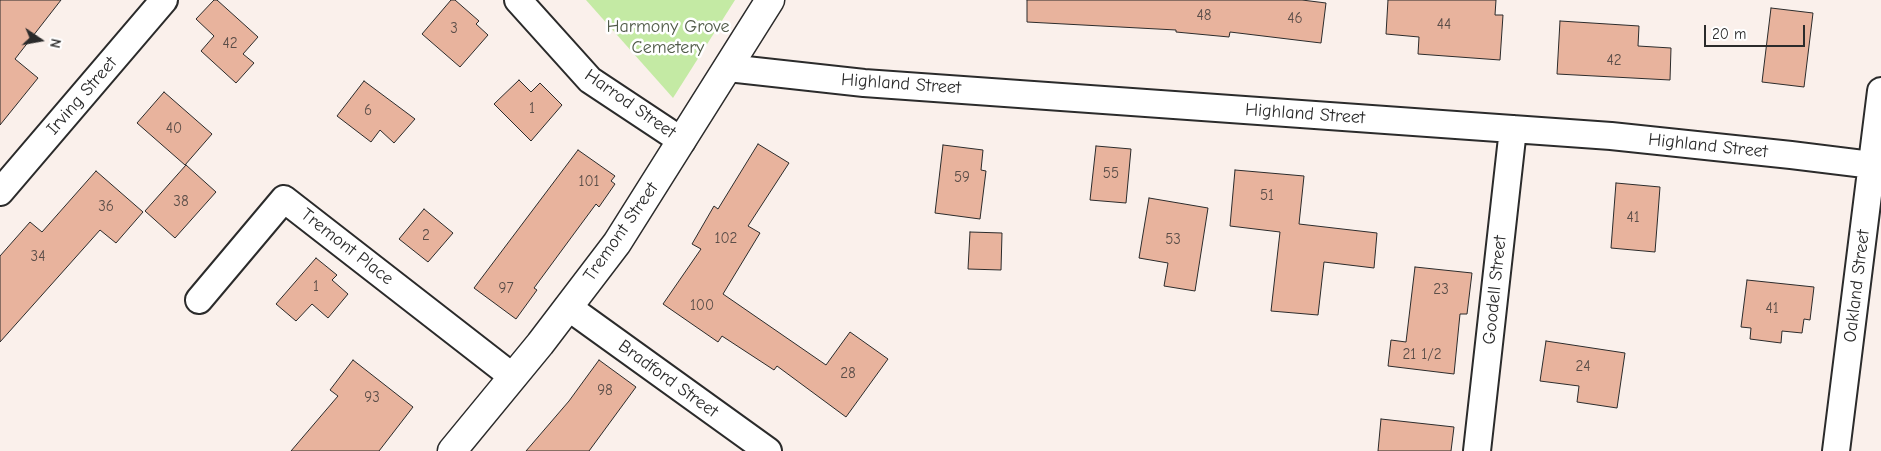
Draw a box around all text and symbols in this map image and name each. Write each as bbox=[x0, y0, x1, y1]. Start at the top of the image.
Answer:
house number: 48 bbox=[1197, 7, 1211, 25]
house number: 46 bbox=[1287, 10, 1303, 28]
north arrow bbox=[15, 15, 65, 65]
scale bar bbox=[1706, 15, 1807, 47]
park label: Harmony Grove Cemetery bbox=[606, 16, 730, 58]
house number: 44 bbox=[1437, 16, 1451, 34]
house number: 3 bbox=[450, 20, 458, 38]
text: 20 m bbox=[1712, 25, 1746, 43]
house number: 42 bbox=[222, 35, 238, 53]
text: N bbox=[46, 37, 64, 49]
house number: 42 bbox=[1606, 52, 1622, 70]
street label: Irving Street bbox=[42, 53, 122, 139]
street label: Harrod Street bbox=[580, 65, 680, 143]
street label: Highland Street bbox=[840, 69, 962, 99]
street label: Highland Street bbox=[1244, 99, 1366, 129]
house number: 1 bbox=[529, 100, 535, 118]
house number: 6 bbox=[364, 102, 372, 120]
house number: 40 bbox=[166, 120, 182, 138]
street label: Highland Street bbox=[1647, 129, 1769, 163]
house number: 55 bbox=[1103, 165, 1119, 183]
house number: 59 bbox=[954, 169, 970, 187]
house number: 101 bbox=[578, 173, 600, 191]
street label: Tremont Street bbox=[579, 178, 663, 286]
house number: 51 bbox=[1260, 187, 1274, 205]
house number: 38 bbox=[173, 193, 189, 211]
house number: 36 bbox=[98, 198, 114, 216]
street label: Tremont Place bbox=[296, 204, 398, 290]
house number: 41 bbox=[1626, 209, 1640, 227]
house number: 2 bbox=[422, 227, 430, 245]
street label: Oakland Street bbox=[1839, 228, 1875, 344]
house number: 102 bbox=[715, 230, 737, 248]
house number: 53 bbox=[1165, 231, 1181, 249]
street label: Goodell Street bbox=[1479, 234, 1511, 346]
house number: 34 bbox=[31, 248, 45, 266]
house number: 1 bbox=[313, 278, 319, 296]
house number: 97 bbox=[498, 280, 514, 298]
house number: 23 bbox=[1433, 281, 1449, 299]
house number: 100 bbox=[690, 297, 714, 315]
house number: 41 bbox=[1765, 300, 1779, 318]
street label: Bradford Street bbox=[614, 336, 722, 422]
house number: 21 1/2 bbox=[1402, 346, 1442, 364]
house number: 24 bbox=[1575, 358, 1591, 376]
house number: 28 bbox=[840, 365, 856, 383]
house number: 98 bbox=[597, 382, 613, 400]
house number: 93 bbox=[364, 389, 380, 407]

